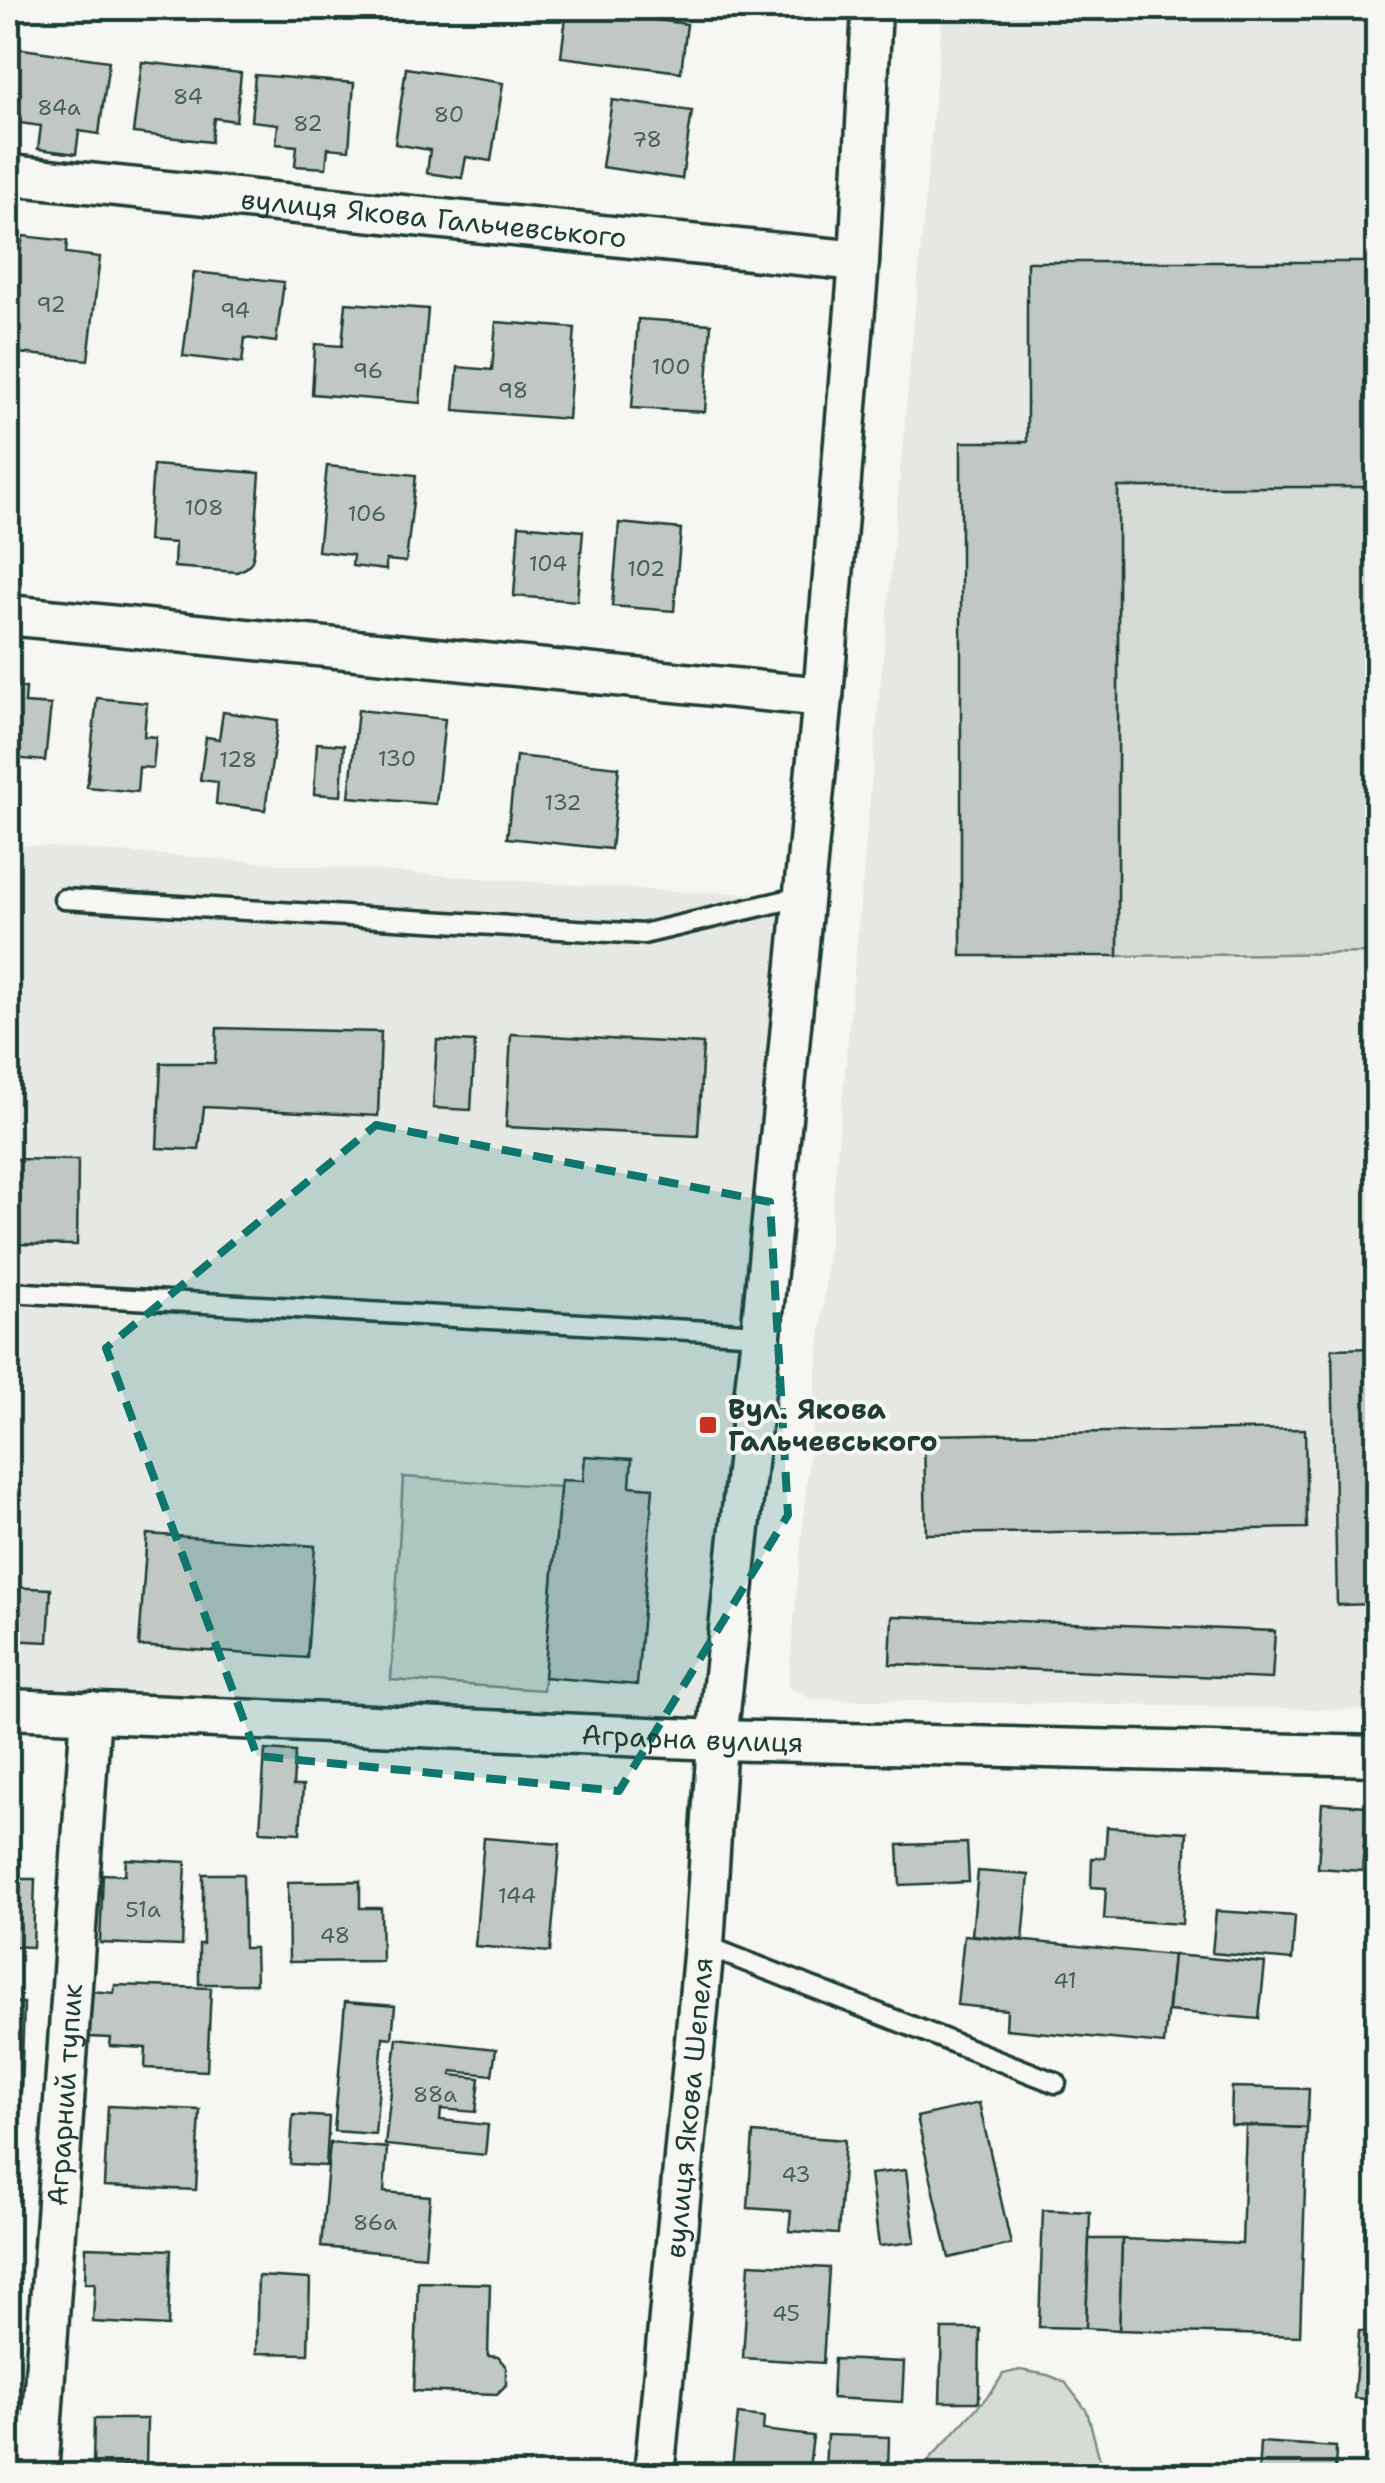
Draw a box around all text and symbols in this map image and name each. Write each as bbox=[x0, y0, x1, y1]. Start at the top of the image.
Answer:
house number: 84 bbox=[173, 82, 203, 111]
house number: 84а bbox=[37, 93, 81, 122]
house number: 80 bbox=[434, 100, 464, 129]
house number: 82 bbox=[293, 109, 323, 138]
house number: 78 bbox=[632, 125, 662, 154]
street label: вулиця Якова Гальчевського bbox=[239, 180, 629, 256]
house number: 92 bbox=[36, 290, 66, 319]
house number: 94 bbox=[220, 296, 250, 325]
house number: 100 bbox=[651, 352, 691, 381]
house number: 96 bbox=[353, 356, 383, 385]
house number: 98 bbox=[498, 376, 528, 405]
house number: 108 bbox=[184, 493, 224, 522]
house number: 106 bbox=[348, 499, 387, 528]
house number: 104 bbox=[529, 549, 567, 578]
house number: 102 bbox=[627, 554, 665, 583]
house number: 130 bbox=[378, 744, 416, 773]
house number: 128 bbox=[219, 745, 257, 774]
house number: 132 bbox=[544, 788, 582, 817]
place label: Вул. Якова Гальчевського bbox=[728, 1390, 938, 1460]
marker: Вул. Якова Гальчевського bbox=[697, 1414, 719, 1436]
street label: Аграрна вулиця bbox=[581, 1715, 804, 1761]
house number: 144 bbox=[498, 1881, 536, 1910]
house number: 51а bbox=[125, 1895, 161, 1924]
house number: 48 bbox=[320, 1921, 350, 1950]
street label: вулиця Якова Шепеля bbox=[656, 1956, 722, 2260]
house number: 41 bbox=[1053, 1966, 1077, 1995]
street label: Аграрний тупик bbox=[38, 1982, 91, 2207]
house number: 88а bbox=[413, 2080, 457, 2109]
house number: 43 bbox=[781, 2160, 811, 2189]
house number: 86а bbox=[353, 2208, 397, 2237]
house number: 45 bbox=[772, 2299, 800, 2328]

